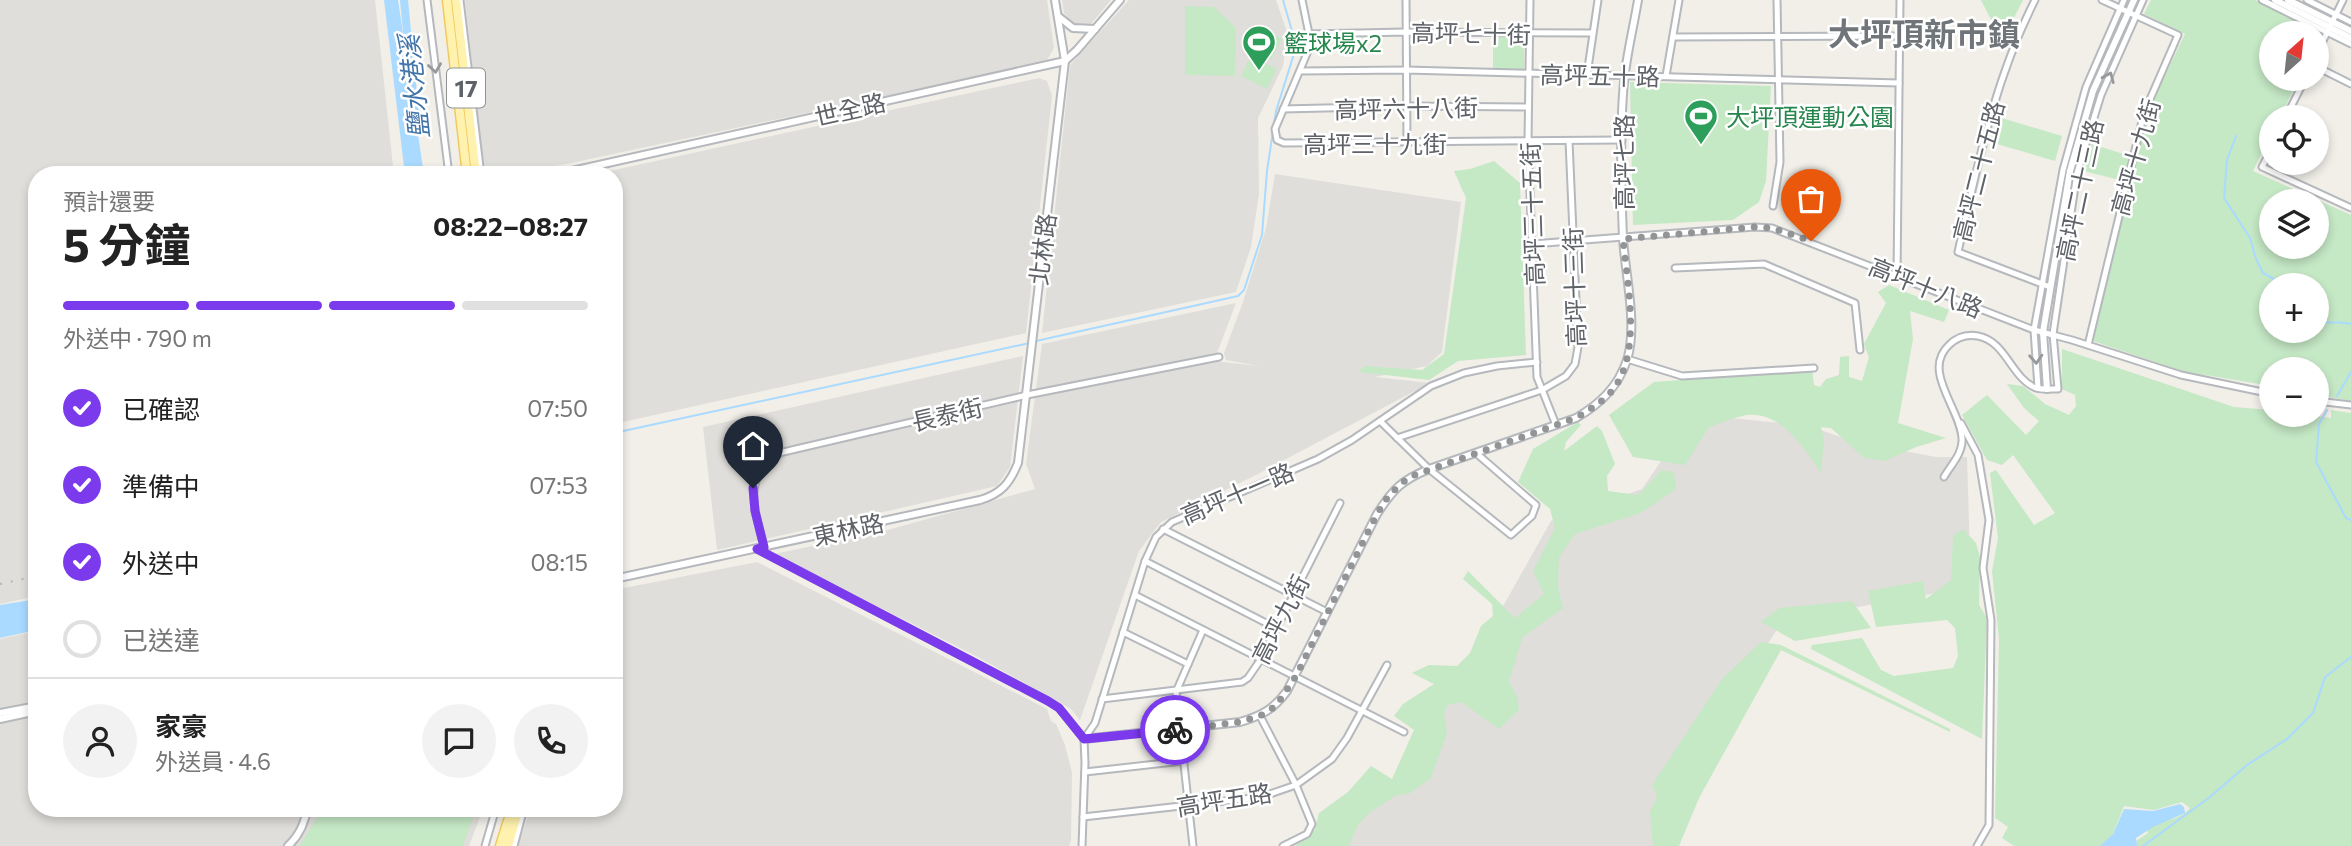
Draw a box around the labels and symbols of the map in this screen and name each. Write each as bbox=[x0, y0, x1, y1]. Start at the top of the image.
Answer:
district label: 大坪頂新市鎮 bbox=[1828, 13, 2020, 53]
street label: 高坪七十街 bbox=[1411, 17, 1531, 49]
north arrow bbox=[2259, 21, 2329, 91]
sports icon: 籃球場x2 bbox=[1240, 23, 1278, 72]
place label: 籃球場x2 bbox=[1284, 28, 1382, 57]
water label: 鹽水港溪 bbox=[392, 30, 434, 140]
street label: 高坪五十路 bbox=[1540, 59, 1660, 91]
one-way arrow bbox=[427, 62, 442, 74]
road number: 17 bbox=[447, 68, 485, 108]
one-way arrow bbox=[2101, 72, 2115, 84]
street label: 世全路 bbox=[812, 87, 888, 131]
street label: 高坪六十八街 bbox=[1334, 92, 1478, 124]
street label: 高坪十九街 bbox=[2105, 95, 2165, 219]
sports icon: 大坪頂運動公園 bbox=[1682, 97, 1720, 146]
street label: 高坪二十五路 bbox=[1947, 98, 2009, 244]
place label: 大坪頂運動公園 bbox=[1726, 102, 1894, 131]
street label: 高坪七路 bbox=[1609, 114, 1638, 210]
street label: 高坪二十三路 bbox=[2050, 117, 2108, 263]
street label: 高坪三十九街 bbox=[1303, 129, 1447, 158]
street label: 高坪三十五街 bbox=[1515, 142, 1549, 286]
pin bbox=[1781, 169, 1841, 241]
street label: 北林路 bbox=[1023, 212, 1061, 286]
street label: 高坪十三街 bbox=[1557, 227, 1591, 347]
street label: 高坪十八路 bbox=[1865, 251, 1987, 323]
one-way arrow bbox=[2028, 354, 2043, 365]
street label: 長泰街 bbox=[909, 392, 985, 436]
pin bbox=[723, 416, 783, 488]
street label: 高坪十一路 bbox=[1176, 456, 1298, 530]
street label: 東林路 bbox=[810, 507, 886, 551]
street label: 高坪九街 bbox=[1245, 570, 1315, 668]
courier bbox=[1140, 695, 1210, 765]
street label: 高坪五路 bbox=[1174, 777, 1274, 821]

